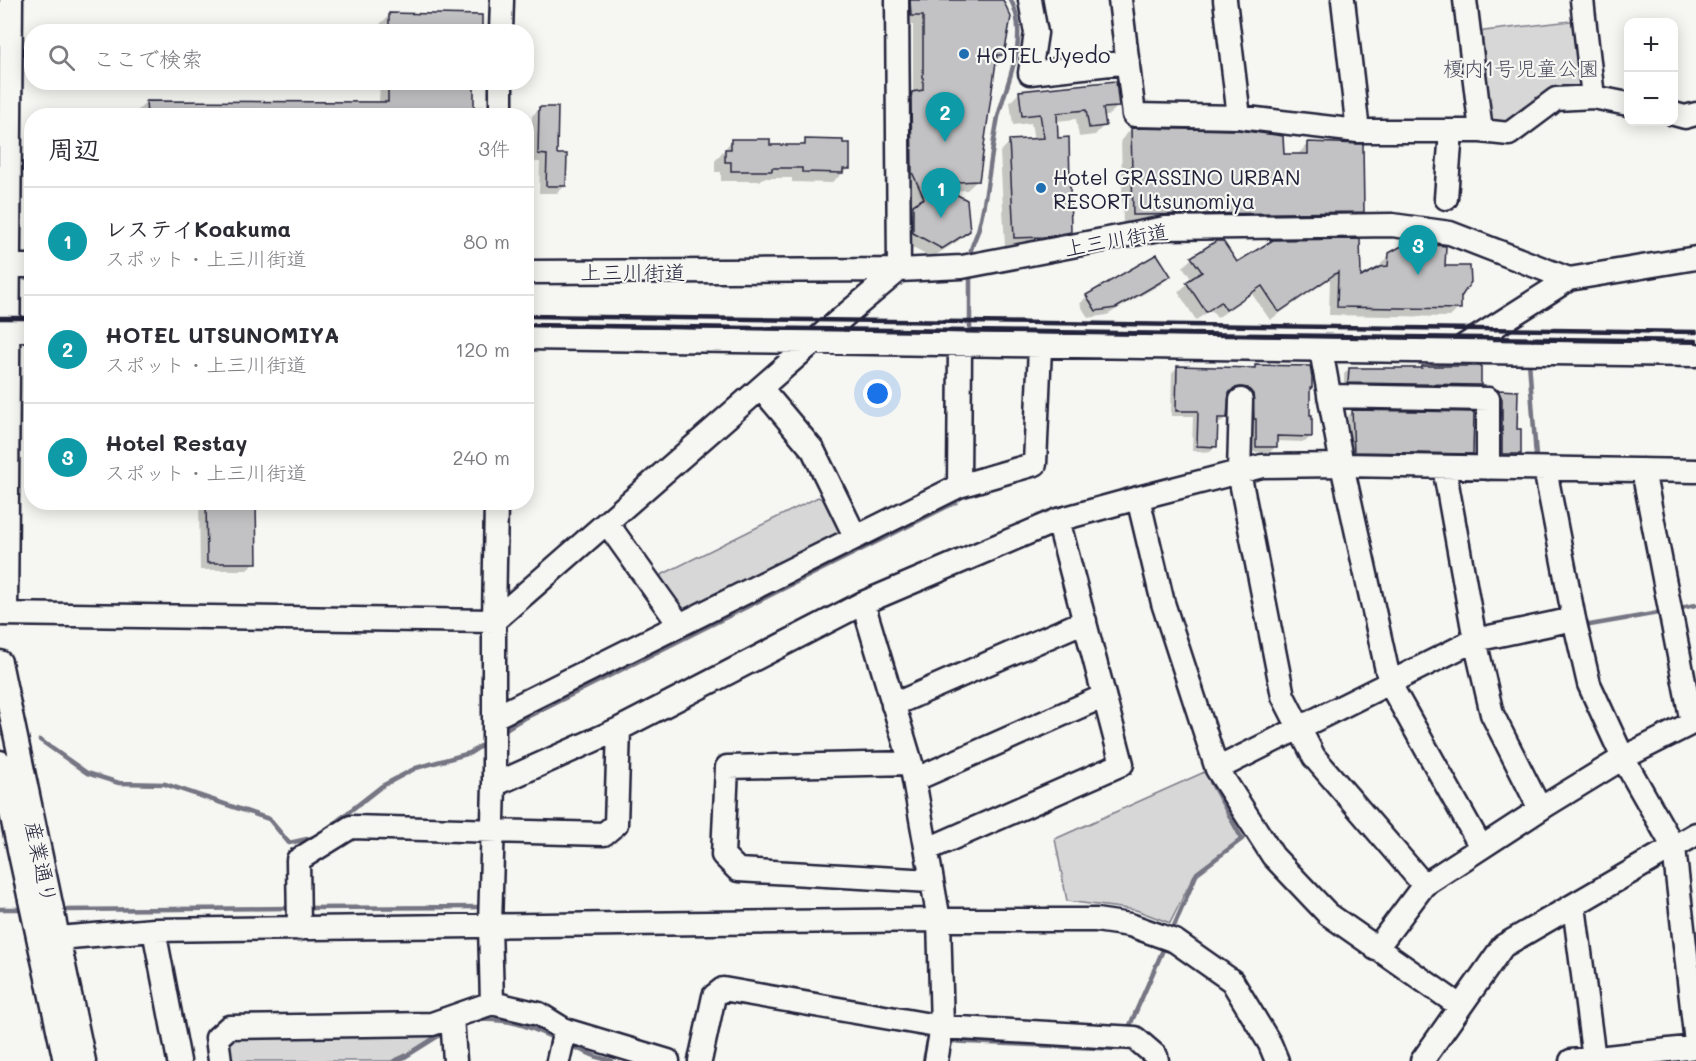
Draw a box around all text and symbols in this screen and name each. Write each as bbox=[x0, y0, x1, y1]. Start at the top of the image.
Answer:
map controls bbox=[1624, 18, 1678, 126]
button: + bbox=[1624, 18, 1678, 72]
search box bbox=[24, 24, 534, 90]
icon: search bbox=[45, 41, 78, 74]
place label: HOTEL Jyedo bbox=[976, 41, 1110, 68]
text: ここで検索 bbox=[93, 44, 203, 73]
marker: HOTEL Jyedo bbox=[957, 47, 971, 61]
park label: 榎内1号児童公園 bbox=[1443, 54, 1599, 81]
button: − bbox=[1624, 72, 1678, 126]
pin: 2 bbox=[926, 92, 964, 142]
text: 周辺 bbox=[48, 132, 100, 166]
text: 3件 bbox=[478, 135, 510, 161]
place label: Hotel GRASSINO URBAN RESORT Utsunomiya bbox=[1053, 163, 1300, 214]
pin: 1 bbox=[922, 168, 960, 218]
marker: Hotel GRASSINO URBAN RESORT Utsunomiya bbox=[1034, 181, 1048, 195]
text: レステイKoakuma bbox=[105, 214, 291, 243]
street label: 上三川街道 bbox=[1062, 217, 1170, 261]
pin: 3 bbox=[1398, 226, 1438, 275]
text: 1 bbox=[63, 228, 72, 254]
text: 80 m bbox=[463, 228, 510, 254]
text: スポット · 上三川街道 bbox=[105, 245, 307, 271]
street label: 上三川街道 bbox=[581, 258, 686, 285]
text: HOTEL UTSUNOMIYA bbox=[105, 320, 339, 349]
text: 2 bbox=[62, 336, 73, 362]
text: 120 m bbox=[455, 336, 510, 362]
text: スポット · 上三川街道 bbox=[105, 351, 307, 377]
your location bbox=[863, 379, 892, 408]
text: Hotel Restay bbox=[105, 428, 247, 457]
text: 3 bbox=[62, 444, 74, 470]
text: 240 m bbox=[452, 444, 510, 470]
text: スポット · 上三川街道 bbox=[105, 459, 307, 485]
street label: 産業通り bbox=[20, 818, 64, 906]

